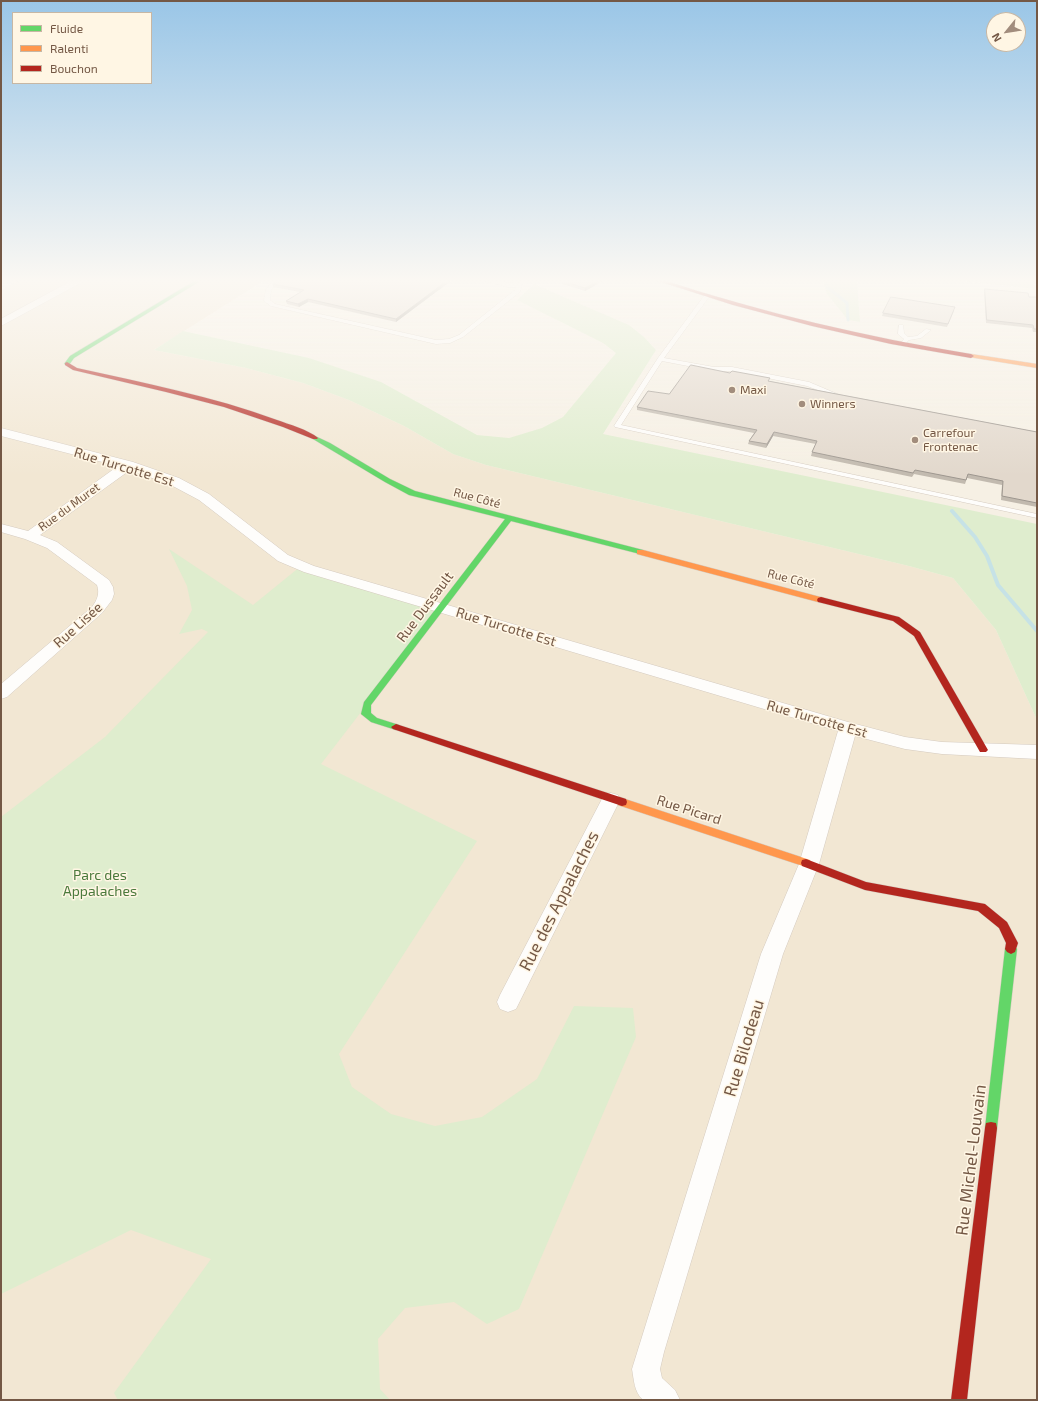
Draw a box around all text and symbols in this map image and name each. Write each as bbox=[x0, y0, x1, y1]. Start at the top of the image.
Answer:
legend bbox=[12, 12, 152, 84]
north arrow bbox=[986, 12, 1026, 52]
text: Fluide bbox=[50, 21, 83, 35]
text: N bbox=[988, 31, 1004, 44]
text: Ralenti bbox=[50, 41, 89, 55]
text: Bouchon bbox=[50, 61, 98, 75]
place label: Maxi bbox=[740, 383, 766, 397]
marker: Maxi bbox=[727, 385, 737, 395]
place label: Winners bbox=[810, 397, 856, 411]
marker: Winners bbox=[797, 399, 807, 409]
place label: Carrefour Frontenac bbox=[923, 426, 978, 454]
marker: Carrefour Frontenac bbox=[910, 435, 920, 445]
street label: Rue Turcotte Est bbox=[72, 444, 176, 490]
street label: Rue du Muret bbox=[35, 480, 103, 534]
street label: Rue Côté bbox=[452, 485, 502, 511]
street label: Rue Côté bbox=[766, 566, 816, 592]
street label: Rue Dussault bbox=[393, 568, 457, 646]
street label: Rue Lisée bbox=[50, 599, 106, 651]
street label: Rue Turcotte Est bbox=[454, 604, 558, 650]
street label: Rue Turcotte Est bbox=[765, 697, 869, 741]
street label: Rue Picard bbox=[655, 792, 723, 828]
street label: Rue des Appalaches bbox=[515, 828, 603, 974]
park label: Parc des Appalaches bbox=[63, 867, 137, 900]
street label: Rue Bilodeau bbox=[720, 997, 768, 1099]
street label: Rue Michel-Louvain bbox=[952, 1083, 990, 1237]

